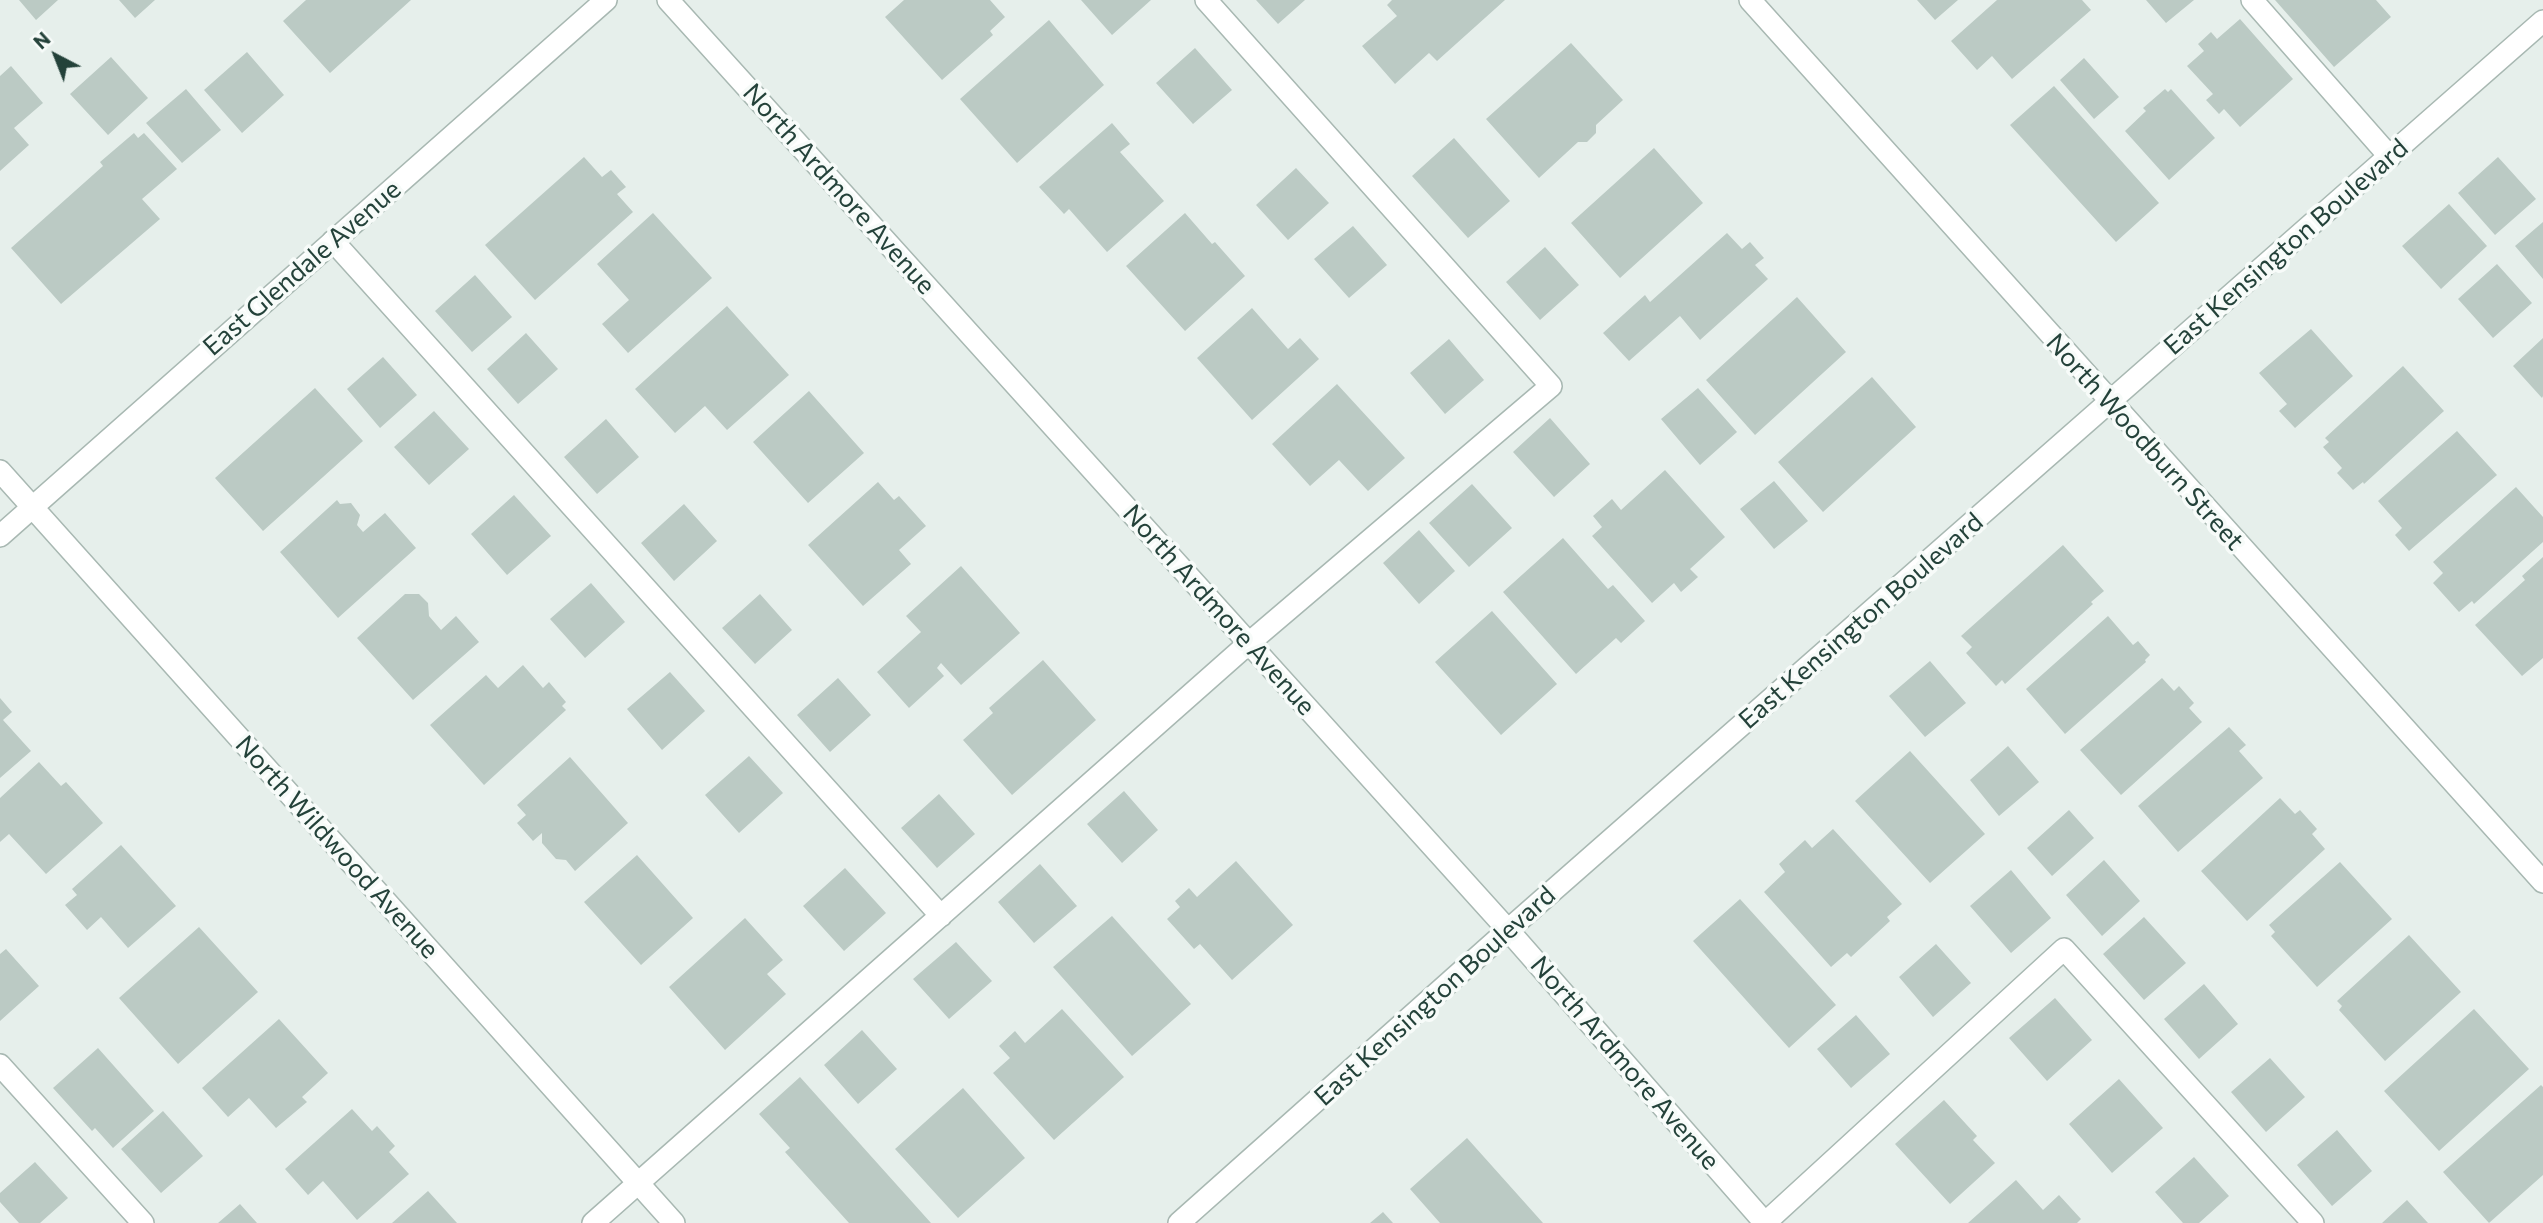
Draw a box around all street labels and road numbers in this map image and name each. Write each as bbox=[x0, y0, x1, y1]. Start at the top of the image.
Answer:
street label: North Ardmore Avenue bbox=[736, 77, 942, 301]
street label: East Kensington Boulevard bbox=[2158, 132, 2414, 362]
street label: East Glendale Avenue bbox=[197, 174, 407, 362]
street label: North Woodburn Street bbox=[2040, 327, 2250, 557]
street label: North Ardmore Avenue bbox=[1116, 498, 1322, 722]
street label: East Kensington Boulevard bbox=[1733, 506, 1989, 736]
street label: North Wildwood Avenue bbox=[229, 729, 445, 965]
street label: East Kensington Boulevard bbox=[1308, 880, 1562, 1112]
street label: North Ardmore Avenue bbox=[1524, 950, 1726, 1176]

